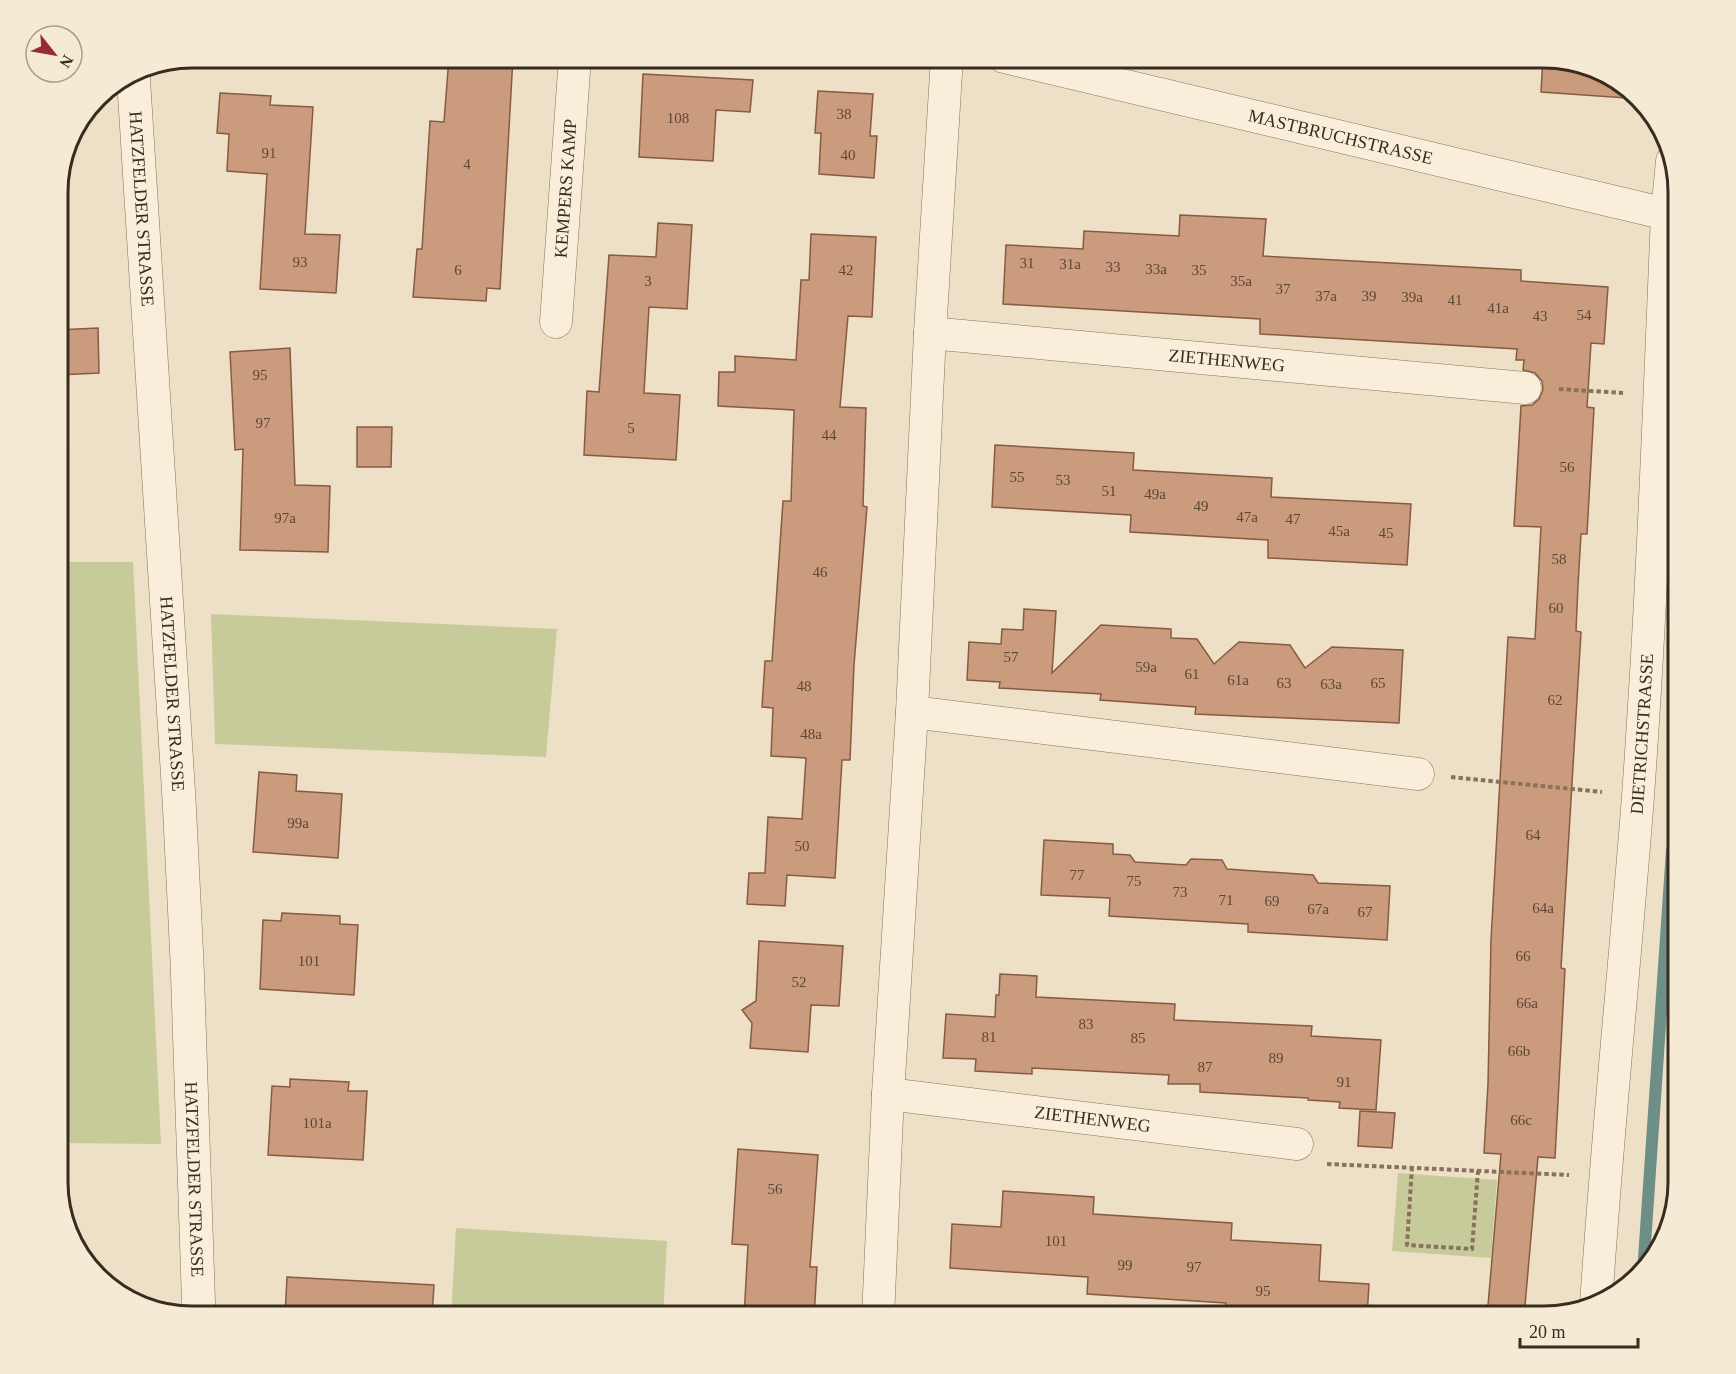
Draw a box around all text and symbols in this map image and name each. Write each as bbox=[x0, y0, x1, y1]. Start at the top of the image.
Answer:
north arrow bbox=[24, 24, 84, 84]
text: N bbox=[56, 52, 77, 71]
street label: MASTBRUCHSTRASSE bbox=[1246, 105, 1435, 168]
house number: 38 bbox=[837, 106, 852, 122]
street label: HATZFELDER STRASSE bbox=[126, 110, 158, 307]
house number: 108 bbox=[667, 110, 689, 126]
street label: KEMPERS KAMP bbox=[551, 118, 581, 259]
house number: 91 bbox=[262, 145, 277, 161]
house number: 40 bbox=[841, 147, 856, 163]
house number: 4 bbox=[463, 156, 471, 172]
house number: 93 bbox=[293, 254, 308, 270]
house number: 31 bbox=[1020, 255, 1035, 271]
house number: 31a bbox=[1059, 256, 1081, 272]
house number: 33 bbox=[1106, 259, 1121, 275]
house number: 33a bbox=[1145, 261, 1167, 277]
house number: 6 bbox=[454, 262, 462, 278]
house number: 42 bbox=[839, 262, 854, 278]
house number: 35 bbox=[1192, 262, 1207, 278]
house number: 3 bbox=[644, 273, 652, 289]
house number: 35a bbox=[1230, 273, 1252, 289]
house number: 37 bbox=[1276, 281, 1291, 297]
house number: 37a bbox=[1315, 288, 1337, 304]
house number: 39 bbox=[1362, 288, 1377, 304]
house number: 39a bbox=[1401, 289, 1423, 305]
house number: 41 bbox=[1448, 292, 1463, 308]
house number: 41a bbox=[1487, 300, 1509, 316]
house number: 54 bbox=[1577, 307, 1592, 323]
house number: 43 bbox=[1533, 308, 1548, 324]
street label: ZIETHENWEG bbox=[1168, 345, 1286, 376]
house number: 95 bbox=[253, 367, 268, 383]
house number: 97 bbox=[256, 415, 271, 431]
house number: 5 bbox=[627, 420, 635, 436]
house number: 44 bbox=[822, 427, 837, 443]
house number: 56 bbox=[1560, 459, 1575, 475]
house number: 55 bbox=[1010, 469, 1025, 485]
house number: 53 bbox=[1056, 472, 1071, 488]
house number: 51 bbox=[1102, 483, 1117, 499]
house number: 49a bbox=[1144, 486, 1166, 502]
house number: 49 bbox=[1194, 498, 1209, 514]
house number: 47a bbox=[1236, 509, 1258, 525]
house number: 97a bbox=[274, 510, 296, 526]
house number: 47 bbox=[1286, 511, 1301, 527]
house number: 45a bbox=[1328, 523, 1350, 539]
house number: 45 bbox=[1379, 525, 1394, 541]
house number: 58 bbox=[1552, 551, 1567, 567]
house number: 46 bbox=[813, 564, 828, 580]
street label: HATZFELDER STRASSE bbox=[156, 596, 188, 792]
house number: 60 bbox=[1549, 600, 1564, 616]
house number: 57 bbox=[1004, 649, 1019, 665]
street label: DIETRICHSTRASSE bbox=[1627, 653, 1657, 815]
house number: 59a bbox=[1135, 659, 1157, 675]
house number: 61 bbox=[1185, 666, 1200, 682]
house number: 61a bbox=[1227, 672, 1249, 688]
house number: 63 bbox=[1277, 675, 1292, 691]
house number: 65 bbox=[1371, 675, 1386, 691]
house number: 63a bbox=[1320, 676, 1342, 692]
house number: 48 bbox=[797, 678, 812, 694]
house number: 62 bbox=[1548, 692, 1563, 708]
house number: 48a bbox=[800, 726, 822, 742]
house number: 99a bbox=[287, 815, 309, 831]
house number: 64 bbox=[1526, 827, 1541, 843]
house number: 50 bbox=[795, 838, 810, 854]
house number: 77 bbox=[1070, 867, 1085, 883]
house number: 75 bbox=[1127, 873, 1142, 889]
house number: 73 bbox=[1173, 884, 1188, 900]
house number: 71 bbox=[1219, 892, 1234, 908]
house number: 69 bbox=[1265, 893, 1280, 909]
house number: 64a bbox=[1532, 900, 1554, 916]
house number: 67a bbox=[1307, 901, 1329, 917]
house number: 67 bbox=[1358, 904, 1373, 920]
house number: 66 bbox=[1516, 948, 1531, 964]
house number: 101 bbox=[298, 953, 320, 969]
house number: 52 bbox=[792, 974, 807, 990]
house number: 66a bbox=[1516, 995, 1538, 1011]
house number: 83 bbox=[1079, 1016, 1094, 1032]
house number: 81 bbox=[982, 1029, 997, 1045]
house number: 85 bbox=[1131, 1030, 1146, 1046]
house number: 66b bbox=[1508, 1043, 1530, 1059]
house number: 89 bbox=[1269, 1050, 1284, 1066]
house number: 87 bbox=[1198, 1059, 1213, 1075]
house number: 91 bbox=[1337, 1074, 1352, 1090]
street label: HATZFELDER STRASSE bbox=[181, 1081, 208, 1277]
street label: ZIETHENWEG bbox=[1033, 1102, 1152, 1136]
house number: 66c bbox=[1510, 1112, 1532, 1128]
house number: 101a bbox=[302, 1115, 332, 1131]
house number: 56 bbox=[768, 1181, 783, 1197]
house number: 101 bbox=[1045, 1233, 1067, 1249]
house number: 99 bbox=[1118, 1257, 1133, 1273]
house number: 97 bbox=[1187, 1259, 1202, 1275]
house number: 95 bbox=[1256, 1283, 1271, 1299]
scale bar bbox=[1520, 1311, 1638, 1349]
text: 20 m bbox=[1529, 1322, 1566, 1342]

